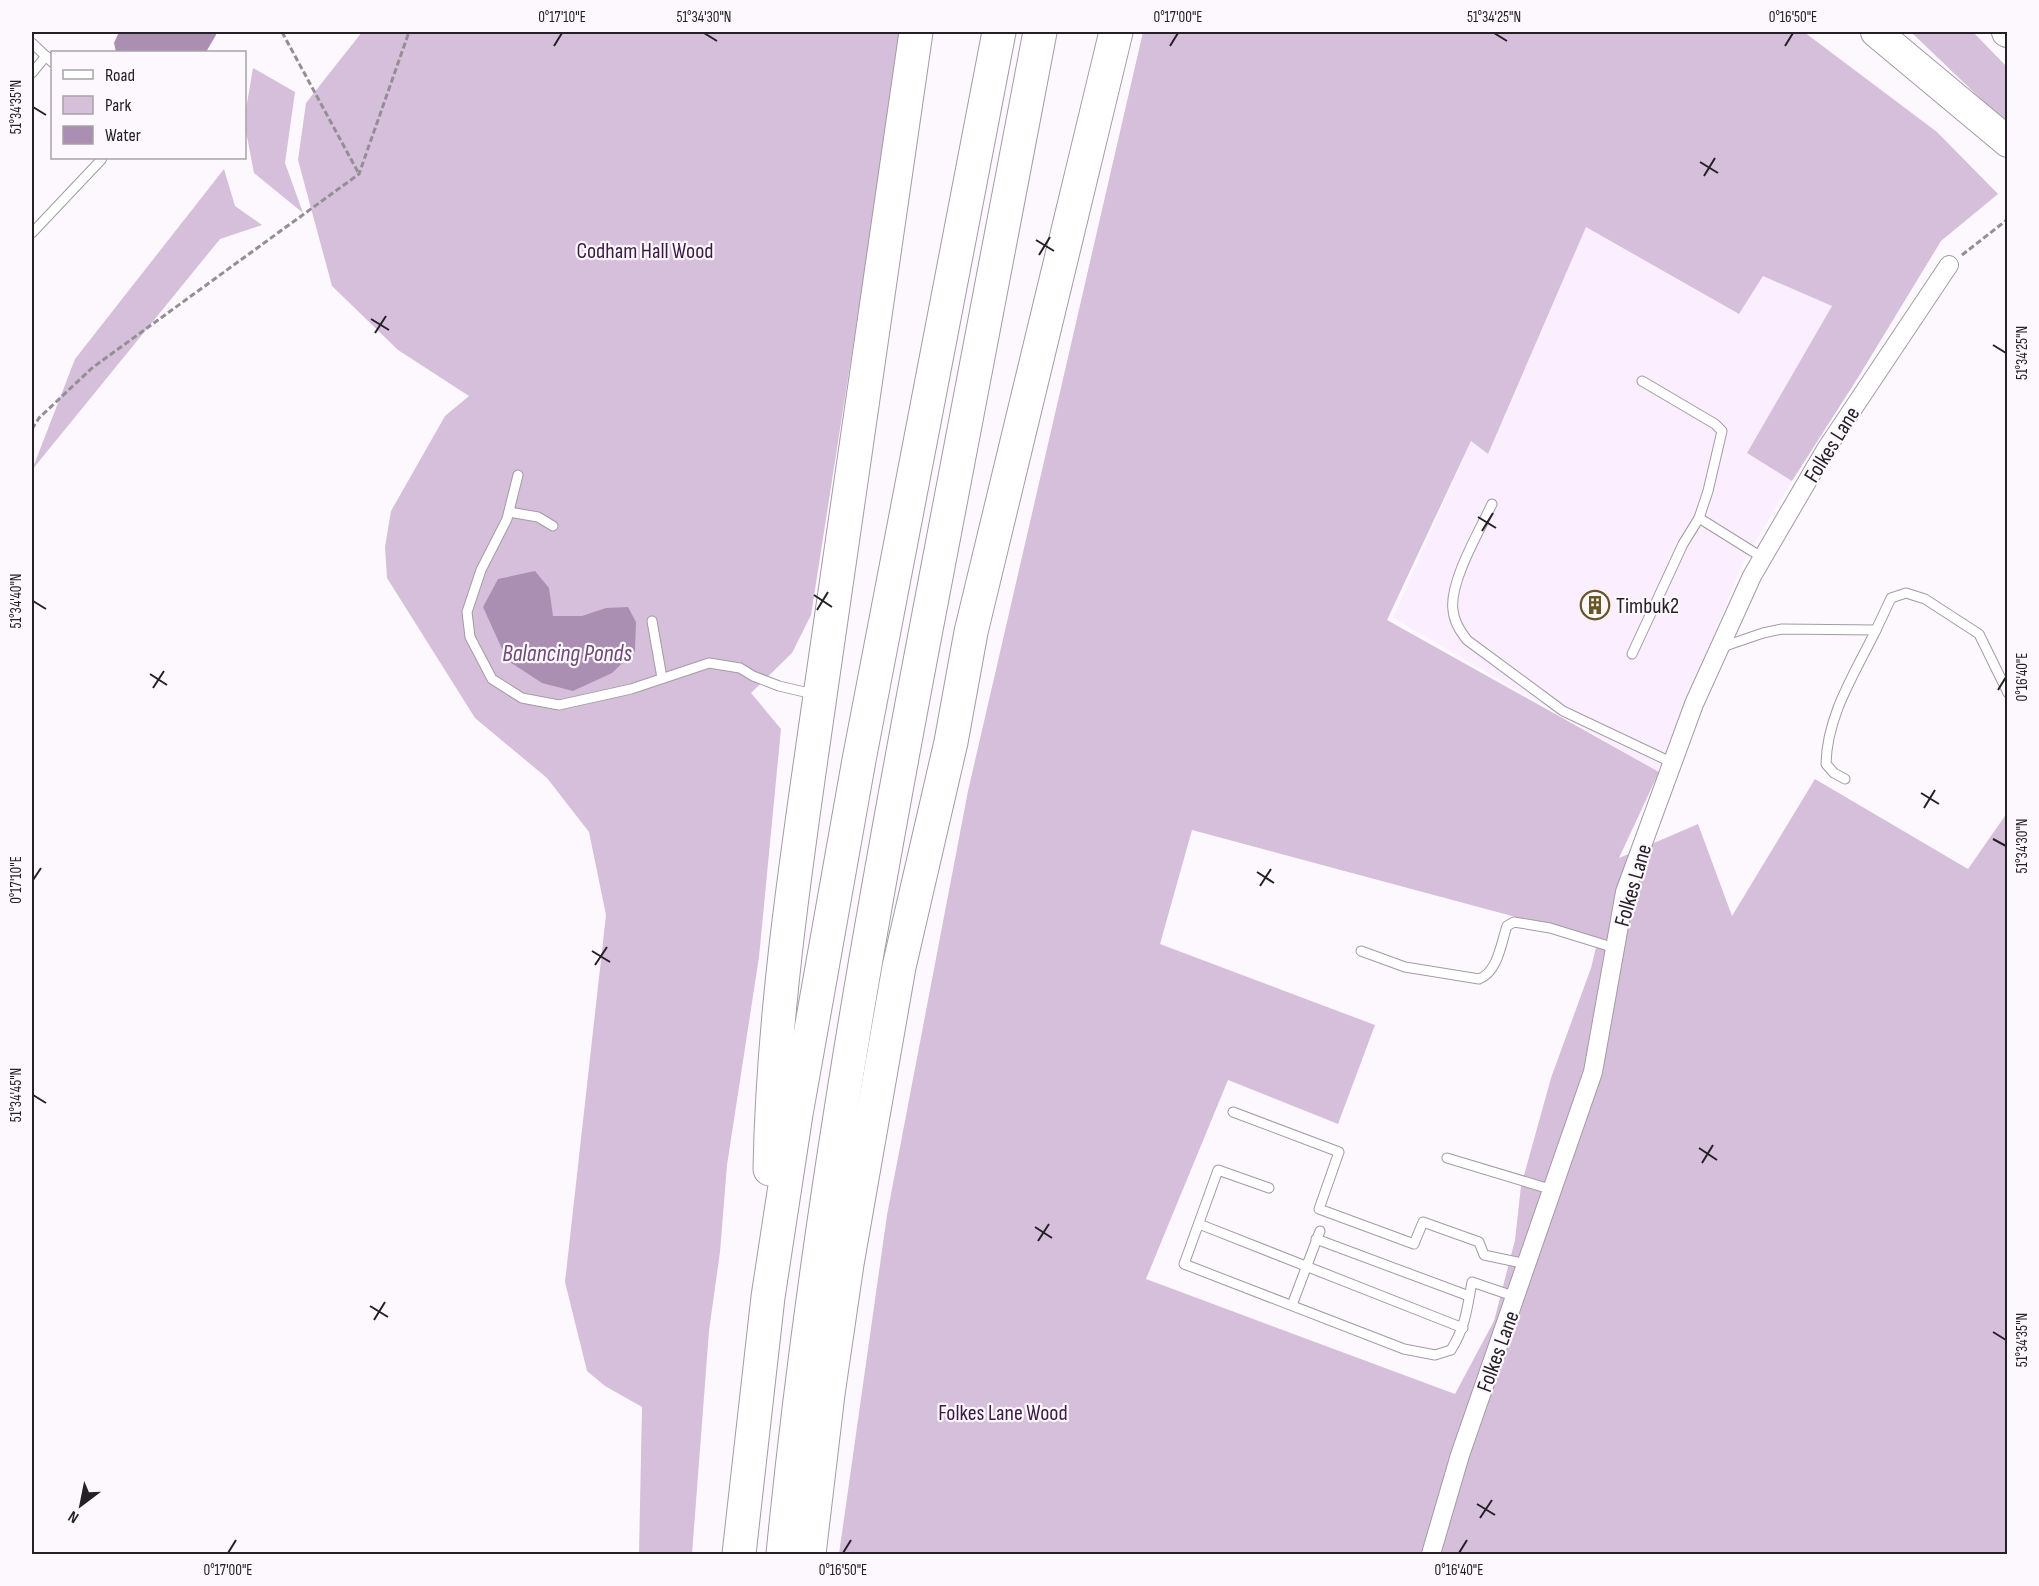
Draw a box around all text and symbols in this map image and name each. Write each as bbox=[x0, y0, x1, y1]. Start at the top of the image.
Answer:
text: 0°17'10"E bbox=[538, 8, 586, 27]
text: 51°34'30"N bbox=[676, 8, 732, 27]
text: 0°17'00"E bbox=[1153, 8, 1203, 27]
text: 51°34'25"N bbox=[1467, 8, 1521, 27]
text: 0°16'50"E bbox=[1769, 8, 1817, 27]
legend bbox=[51, 51, 246, 159]
text: Road bbox=[105, 65, 135, 86]
text: 51°34'35"N bbox=[7, 80, 26, 134]
text: Park bbox=[105, 95, 131, 116]
text: Water bbox=[105, 125, 141, 146]
park label: Codham Hall Wood bbox=[577, 238, 714, 265]
text: 51°34'25"N bbox=[2013, 326, 2032, 380]
street label: Folkes Lane bbox=[1798, 402, 1866, 488]
text: 51°34'40"N bbox=[7, 574, 26, 629]
building icon: Timbuk2 bbox=[1579, 589, 1611, 621]
place label: Timbuk2 bbox=[1616, 593, 1679, 620]
water label: Balancing Ponds bbox=[502, 639, 632, 668]
text: 0°16'40"E bbox=[2013, 653, 2032, 701]
text: 51°34'30"N bbox=[2013, 818, 2032, 874]
street label: Folkes Lane bbox=[1609, 841, 1658, 930]
text: 0°17'10"E bbox=[7, 856, 26, 904]
text: 51°34'45"N bbox=[7, 1068, 26, 1122]
street label: Folkes Lane bbox=[1471, 1307, 1526, 1396]
text: 51°34'35"N bbox=[2013, 1313, 2032, 1367]
park label: Folkes Lane Wood bbox=[938, 1400, 1068, 1427]
north arrow bbox=[51, 1475, 111, 1535]
text: N bbox=[65, 1506, 83, 1527]
text: 0°17'00"E bbox=[203, 1561, 253, 1580]
text: 0°16'50"E bbox=[819, 1561, 867, 1580]
text: 0°16'40"E bbox=[1435, 1561, 1483, 1580]

